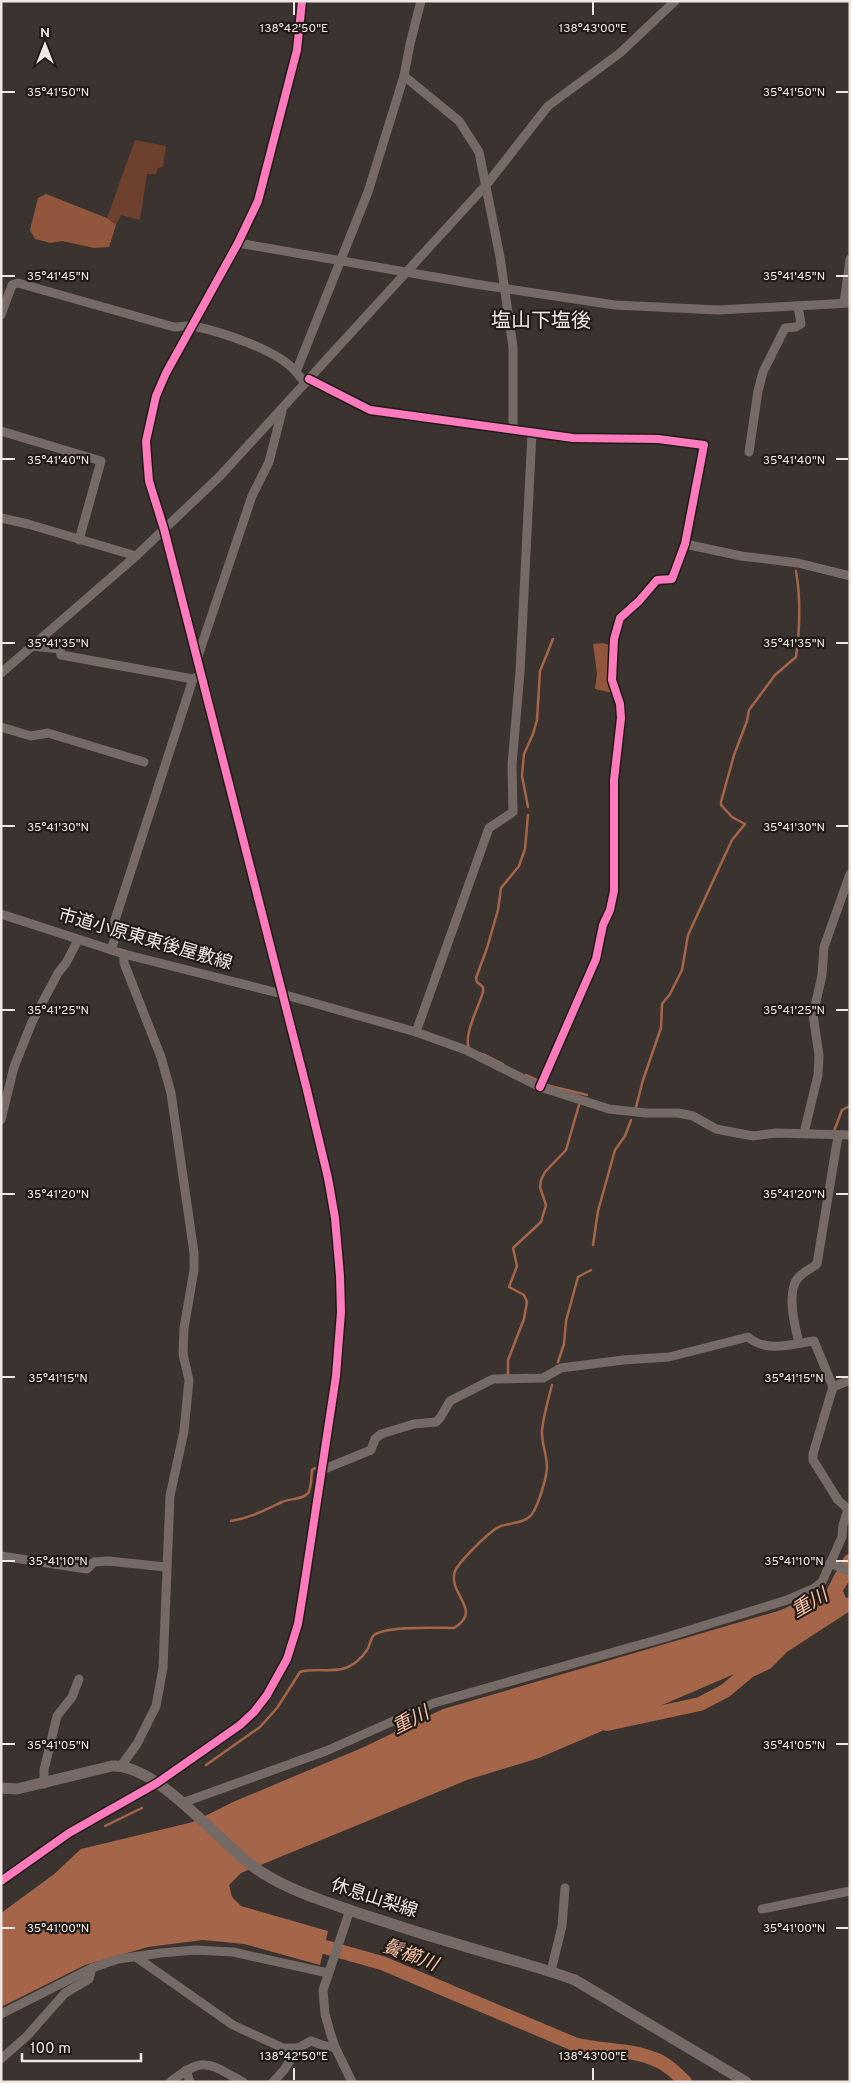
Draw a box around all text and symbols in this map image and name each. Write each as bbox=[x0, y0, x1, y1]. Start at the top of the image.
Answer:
north arrow bbox=[20, 20, 70, 70]
text: 138°42'50"E bbox=[260, 21, 328, 37]
text: 138°43'00"E bbox=[559, 21, 627, 37]
text: N bbox=[40, 25, 50, 42]
text: 35°41'50"N bbox=[27, 85, 89, 101]
text: 35°41'50"N bbox=[763, 85, 825, 101]
text: 35°41'45"N bbox=[27, 269, 89, 285]
text: 35°41'45"N bbox=[763, 269, 825, 285]
district label: 塩山下塩後 bbox=[491, 309, 591, 335]
text: 35°41'40"N bbox=[27, 453, 89, 469]
text: 35°41'40"N bbox=[763, 453, 825, 469]
text: 35°41'35"N bbox=[27, 636, 89, 652]
text: 35°41'35"N bbox=[763, 636, 825, 652]
text: 35°41'30"N bbox=[27, 820, 89, 836]
text: 35°41'30"N bbox=[763, 820, 825, 836]
street label: 市道小原東東後屋敷線 bbox=[55, 904, 235, 976]
text: 35°41'25"N bbox=[27, 1003, 89, 1019]
text: 35°41'25"N bbox=[763, 1003, 825, 1019]
text: 35°41'20"N bbox=[27, 1187, 89, 1203]
text: 35°41'20"N bbox=[763, 1187, 825, 1203]
text: 35°41'15"N bbox=[28, 1371, 88, 1387]
text: 35°41'15"N bbox=[764, 1371, 824, 1387]
text: 35°41'10"N bbox=[28, 1554, 88, 1570]
text: 35°41'10"N bbox=[764, 1554, 824, 1570]
water label: 重川 bbox=[788, 1583, 834, 1624]
water label: 重川 bbox=[389, 1701, 435, 1740]
text: 35°41'05"N bbox=[27, 1738, 89, 1754]
text: 35°41'05"N bbox=[763, 1738, 825, 1754]
street label: 休息山梨線 bbox=[328, 1874, 420, 1924]
text: 35°41'00"N bbox=[27, 1921, 89, 1937]
text: 35°41'00"N bbox=[763, 1921, 825, 1937]
water label: 鬢櫛川 bbox=[379, 1935, 443, 1978]
scale bar bbox=[22, 2030, 141, 2062]
text: 100 m bbox=[30, 2040, 71, 2059]
text: 138°42'50"E bbox=[260, 2049, 328, 2065]
text: 138°43'00"E bbox=[559, 2049, 627, 2065]

